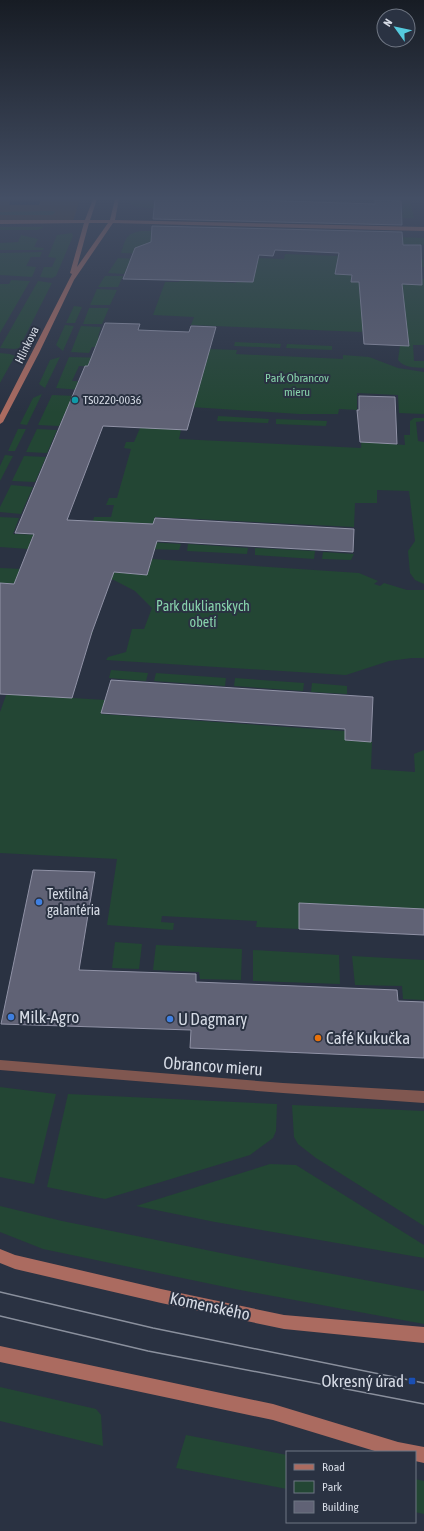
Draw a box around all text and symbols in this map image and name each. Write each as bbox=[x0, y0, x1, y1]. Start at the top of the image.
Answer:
north arrow bbox=[376, 8, 416, 48]
text: N bbox=[381, 17, 394, 29]
street label: Hlinkova bbox=[12, 324, 42, 366]
park label: Park Obrancov mieru bbox=[265, 371, 329, 399]
place label: TS0220-0036 bbox=[83, 393, 142, 407]
marker: TS0220-0036 bbox=[70, 395, 80, 405]
park label: Park duklianskych obetí bbox=[156, 598, 250, 630]
place label: Textilná galantéria bbox=[47, 886, 100, 918]
marker: Textilná galantéria bbox=[34, 897, 44, 907]
place label: Milk-Agro bbox=[19, 1007, 79, 1027]
place label: U Dagmary bbox=[178, 1009, 247, 1029]
marker: Milk-Agro bbox=[6, 1012, 16, 1022]
marker: U Dagmary bbox=[165, 1014, 175, 1024]
place label: Café Kukučka bbox=[326, 1028, 410, 1048]
marker: Café Kukučka bbox=[313, 1033, 323, 1043]
street label: Obrancov mieru bbox=[163, 1053, 263, 1079]
street label: Komenského bbox=[168, 1288, 252, 1324]
place label: Okresný úrad bbox=[321, 1371, 404, 1391]
marker: Okresný úrad bbox=[407, 1376, 417, 1386]
legend bbox=[286, 1451, 416, 1523]
text: Road bbox=[322, 1460, 345, 1474]
text: Park bbox=[322, 1480, 343, 1494]
text: Building bbox=[322, 1500, 360, 1514]

